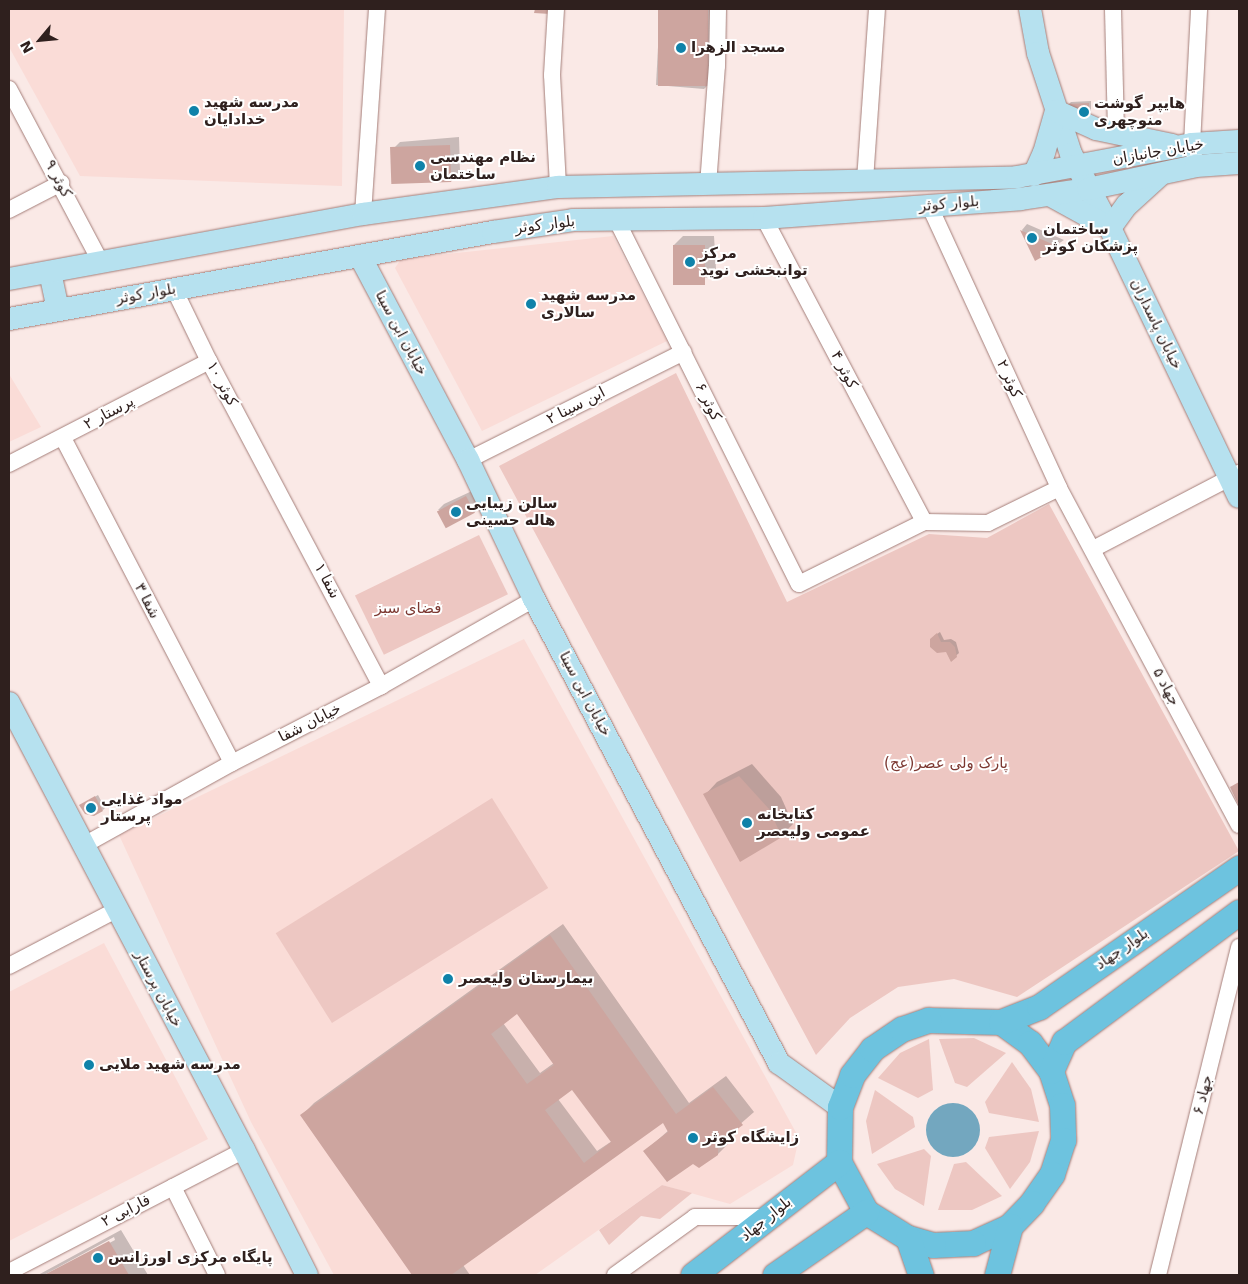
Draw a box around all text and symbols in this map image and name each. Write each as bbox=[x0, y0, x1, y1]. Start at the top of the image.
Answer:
north arrow bbox=[15, 15, 65, 65]
text: N bbox=[17, 38, 37, 56]
place label: مسجد الزهرا bbox=[691, 39, 785, 57]
marker: مسجد الزهرا bbox=[675, 42, 687, 54]
place label: مدرسه شهید خدادایان bbox=[204, 93, 299, 128]
place label: هایپر گوشت منوچهری bbox=[1094, 94, 1185, 129]
marker: مدرسه شهید خدادایان bbox=[188, 105, 200, 117]
marker: هایپر گوشت منوچهری bbox=[1078, 106, 1090, 118]
street label: خیابان جانبازان bbox=[1111, 135, 1205, 169]
place label: نظام مهندسی ساختمان bbox=[430, 148, 536, 183]
street label: کوثر ۹ bbox=[41, 157, 75, 201]
marker: نظام مهندسی ساختمان bbox=[414, 160, 426, 172]
street label: بلوار کوثر bbox=[918, 192, 980, 216]
street label: بلوار کوثر bbox=[514, 212, 576, 238]
place label: ساختمان پزشکان کوثر bbox=[1043, 220, 1138, 255]
marker: ساختمان پزشکان کوثر bbox=[1025, 231, 1039, 245]
place label: مرکز توانبخشی نوید bbox=[700, 244, 808, 279]
marker: مرکز توانبخشی نوید bbox=[684, 256, 696, 268]
street label: خیابان پاسداران bbox=[1126, 276, 1186, 372]
street label: بلوار کوثر bbox=[115, 280, 177, 308]
place label: مدرسه شهید سالاری bbox=[541, 286, 636, 321]
street label: خیابان ابن سینا bbox=[371, 287, 431, 379]
marker: مدرسه شهید سالاری bbox=[525, 298, 537, 310]
street label: کوثر ۴ bbox=[827, 348, 861, 392]
street label: کوثر ۲ bbox=[993, 357, 1025, 401]
street label: کوثر ۱۰ bbox=[203, 358, 241, 410]
street label: کوثر ۶ bbox=[691, 380, 725, 424]
street label: ابن سینا ۲ bbox=[544, 384, 608, 428]
street label: پرستار ۲ bbox=[81, 392, 137, 434]
place label: سالن زیبایی هاله حسینی bbox=[466, 494, 558, 529]
marker: سالن زیبایی هاله حسینی bbox=[450, 506, 462, 518]
street label: شفا ۱ bbox=[310, 560, 344, 602]
street label: شفا ۳ bbox=[130, 580, 164, 622]
park label: فضای سبز bbox=[375, 600, 441, 618]
street label: خیابان ابن سینا bbox=[555, 648, 615, 740]
street label: جهاد ۵ bbox=[1149, 665, 1183, 709]
street label: خیابان شفا bbox=[276, 700, 344, 746]
park label: پارک ولی عصر(عج) bbox=[884, 755, 1008, 773]
place label: مواد غذایی پرستار bbox=[101, 790, 183, 825]
marker: مواد غذایی پرستار bbox=[85, 802, 97, 814]
place label: کتابخانه عمومی ولیعصر bbox=[757, 805, 870, 840]
marker: کتابخانه عمومی ولیعصر bbox=[741, 817, 753, 829]
street label: بلوار جهاد bbox=[1092, 924, 1152, 974]
street label: خیابان پرستار bbox=[130, 948, 186, 1030]
place label: بیمارستان ولیعصر bbox=[459, 970, 593, 988]
marker: بیمارستان ولیعصر bbox=[441, 972, 455, 986]
place label: مدرسه شهید ملایی bbox=[99, 1056, 241, 1074]
marker: مدرسه شهید ملایی bbox=[83, 1059, 95, 1071]
street label: جهاد ۶ bbox=[1189, 1073, 1217, 1117]
place label: زایشگاه کوثر bbox=[703, 1129, 799, 1147]
marker: زایشگاه کوثر bbox=[687, 1132, 699, 1144]
street label: فارابی ۲ bbox=[98, 1191, 154, 1231]
street label: بلوار جهاد bbox=[737, 1193, 795, 1245]
place label: پایگاه مرکزی اورژانس bbox=[108, 1249, 273, 1267]
marker: پایگاه مرکزی اورژانس bbox=[92, 1252, 104, 1264]

